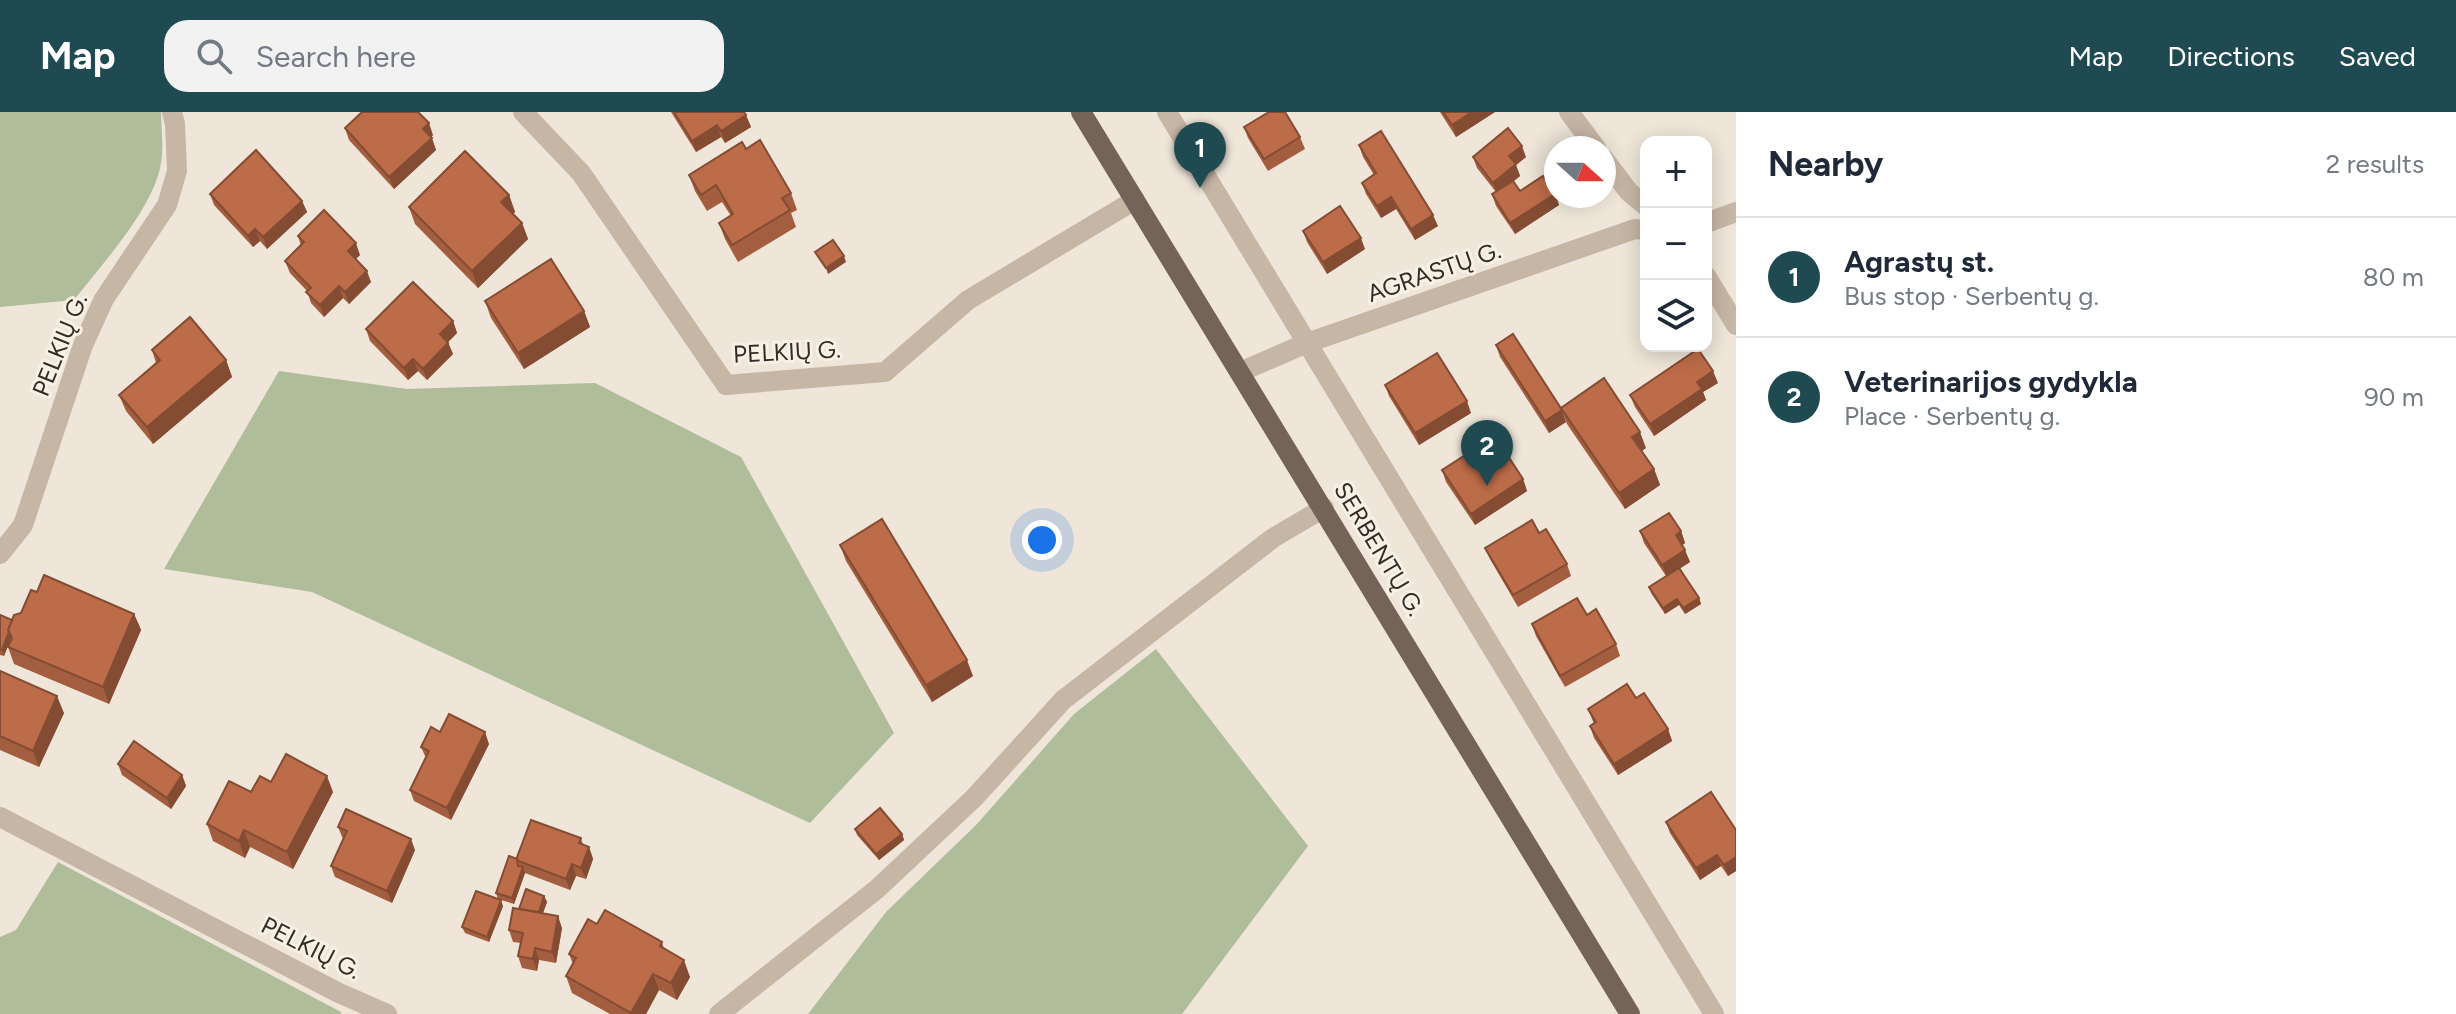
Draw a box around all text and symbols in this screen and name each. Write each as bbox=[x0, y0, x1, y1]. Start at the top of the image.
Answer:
search box bbox=[164, 20, 724, 92]
text: Map bbox=[40, 33, 116, 79]
icon: search bbox=[192, 34, 236, 78]
text: Search here bbox=[256, 38, 416, 75]
text: Map bbox=[2069, 39, 2123, 73]
text: Directions bbox=[2167, 39, 2295, 73]
text: Saved bbox=[2339, 39, 2416, 73]
pin: 1 bbox=[1174, 122, 1226, 188]
north arrow bbox=[1544, 136, 1616, 208]
map controls bbox=[1640, 136, 1712, 352]
button: + bbox=[1640, 136, 1712, 208]
text: Nearby bbox=[1768, 144, 1883, 185]
text: 2 results bbox=[2326, 148, 2424, 180]
button: − bbox=[1640, 208, 1712, 280]
street label: AGRASTŲ G. bbox=[1363, 235, 1504, 308]
text: Agrastų st. bbox=[1844, 243, 1994, 280]
text: 1 bbox=[1789, 261, 1799, 293]
text: 80 m bbox=[2363, 261, 2424, 293]
button: layers bbox=[1640, 280, 1712, 352]
text: Bus stop · Serbentų g. bbox=[1844, 280, 2099, 312]
street label: PELKIŲ G. bbox=[26, 289, 93, 400]
street label: PELKIŲ G. bbox=[732, 334, 842, 369]
text: Veterinarijos gydykla bbox=[1844, 363, 2138, 400]
text: 2 bbox=[1786, 381, 1802, 413]
text: 90 m bbox=[2364, 381, 2424, 413]
text: Place · Serbentų g. bbox=[1844, 400, 2060, 432]
pin: 2 bbox=[1461, 420, 1513, 486]
street label: SERBENTŲ G. bbox=[1328, 477, 1431, 621]
your location bbox=[1022, 520, 1062, 560]
street label: PELKIŲ G. bbox=[257, 910, 366, 985]

